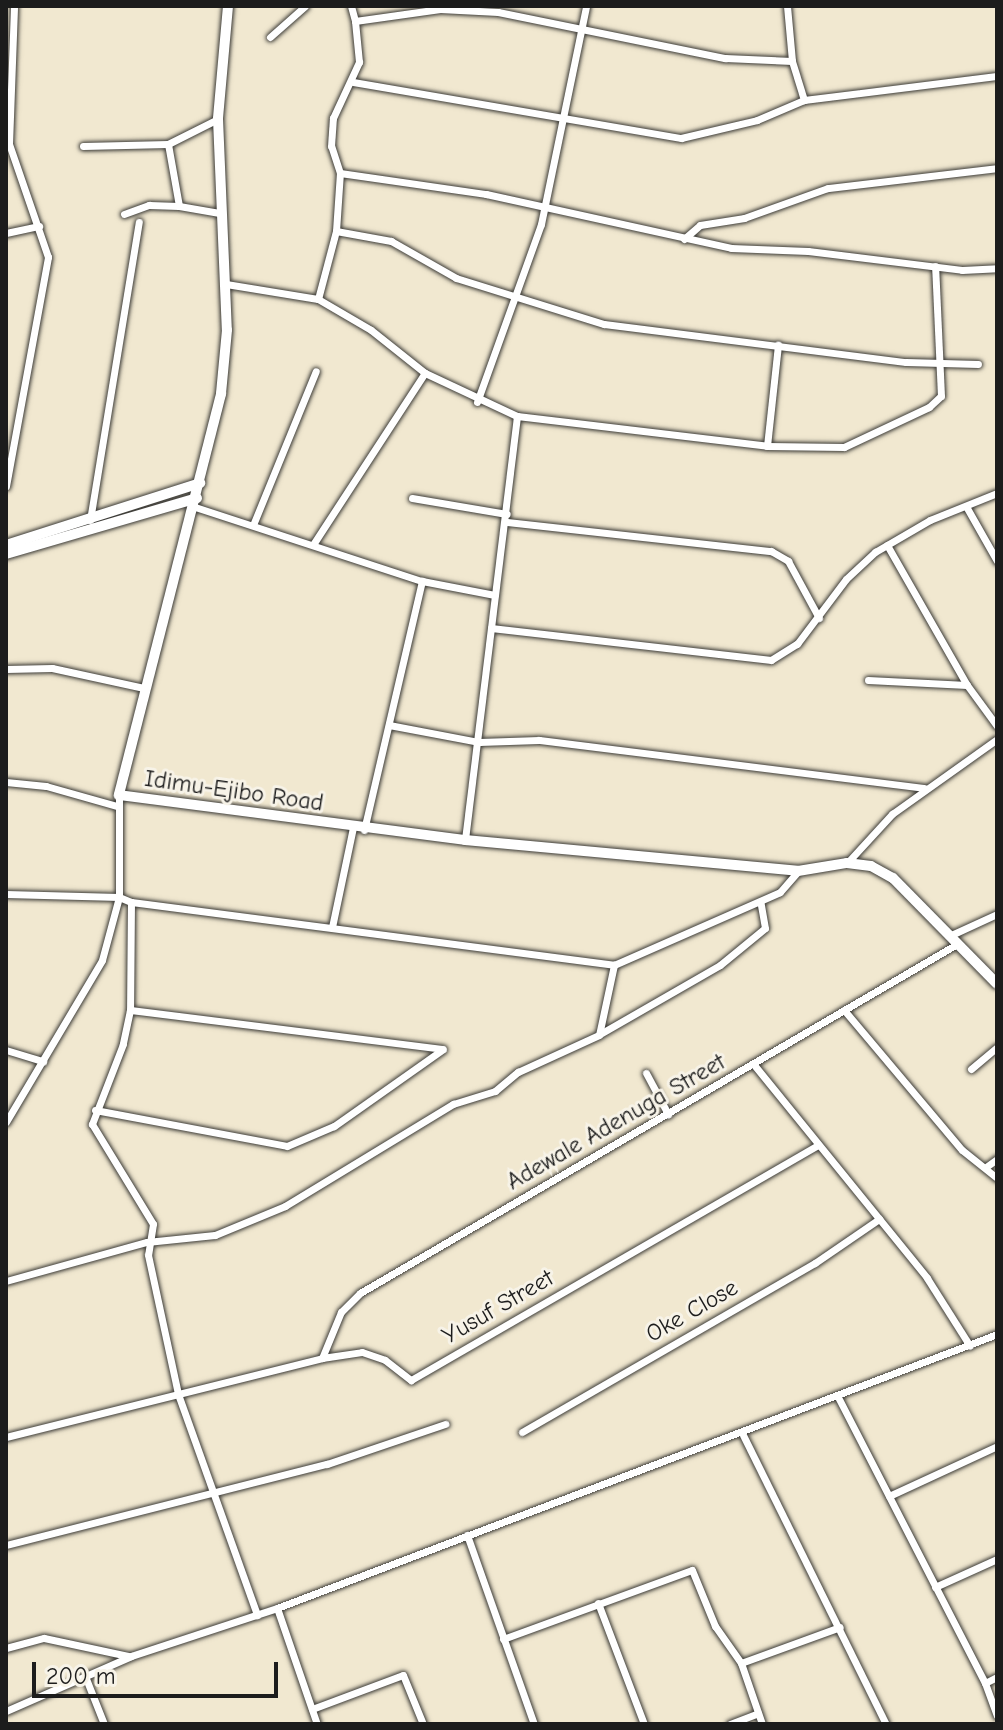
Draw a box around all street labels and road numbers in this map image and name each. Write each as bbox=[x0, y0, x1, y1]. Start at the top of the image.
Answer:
street label: Idimu-Ejibo Road bbox=[143, 764, 325, 818]
street label: Adewale Adenuga Street bbox=[502, 1048, 730, 1196]
street label: Yusuf Street bbox=[437, 1264, 559, 1350]
street label: Oke Close bbox=[641, 1273, 743, 1349]

